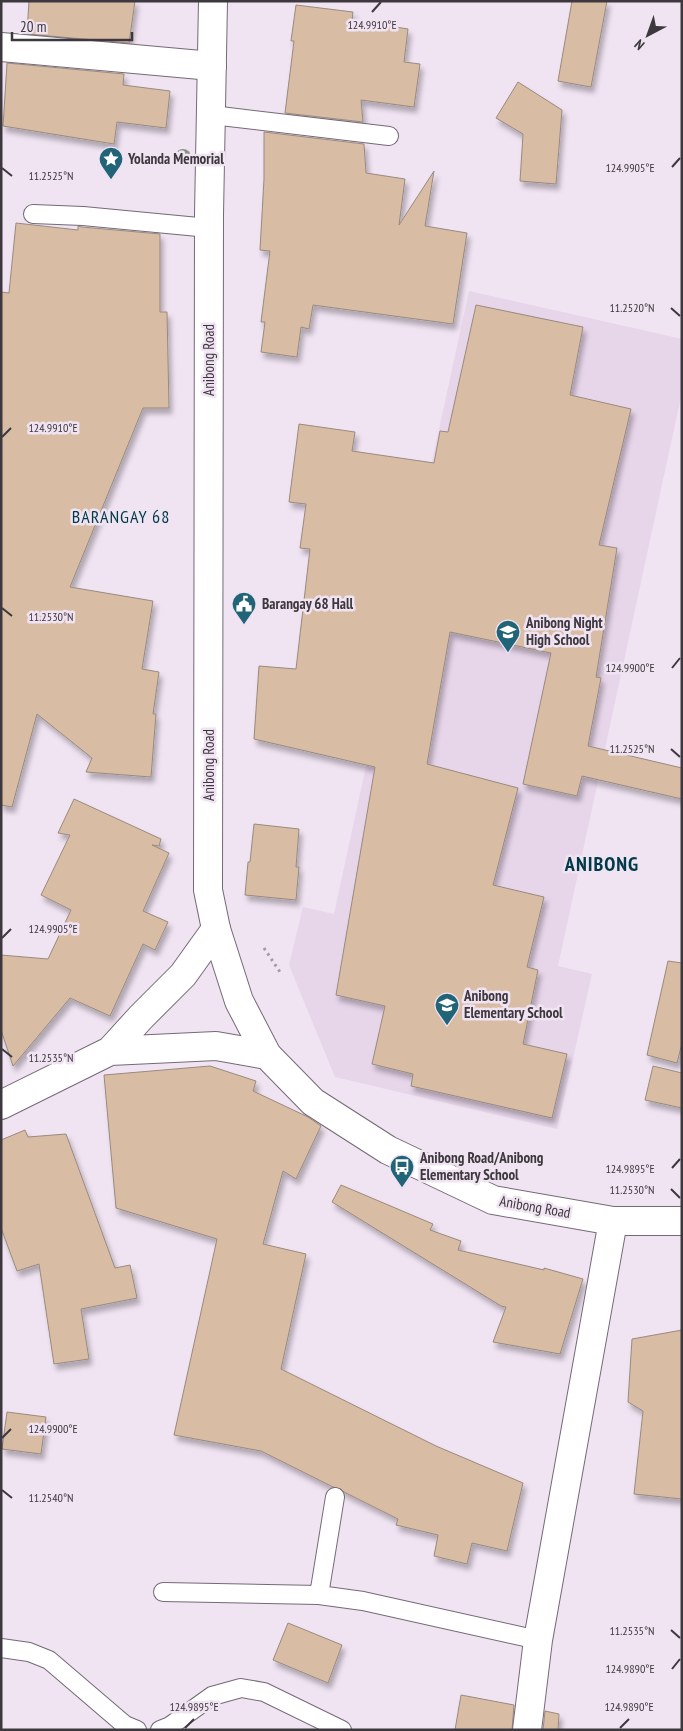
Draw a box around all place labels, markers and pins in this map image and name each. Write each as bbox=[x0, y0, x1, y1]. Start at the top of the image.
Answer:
place icon: Yolanda Memorial bbox=[98, 146, 124, 180]
place label: Yolanda Memorial bbox=[127, 149, 224, 168]
public building icon: Barangay 68 Hall bbox=[231, 591, 257, 625]
place label: Barangay 68 Hall bbox=[262, 594, 354, 613]
place label: Anibong Night High School bbox=[525, 613, 603, 649]
school or university icon: Anibong Night High School bbox=[495, 619, 521, 653]
place label: Anibong Elementary School bbox=[463, 986, 563, 1022]
school or university icon: Anibong Elementary School bbox=[434, 992, 460, 1026]
place label: Anibong Road/Anibong Elementary School bbox=[419, 1148, 544, 1184]
bus stop icon: Anibong Road/Anibong Elementary School bbox=[389, 1154, 415, 1188]

